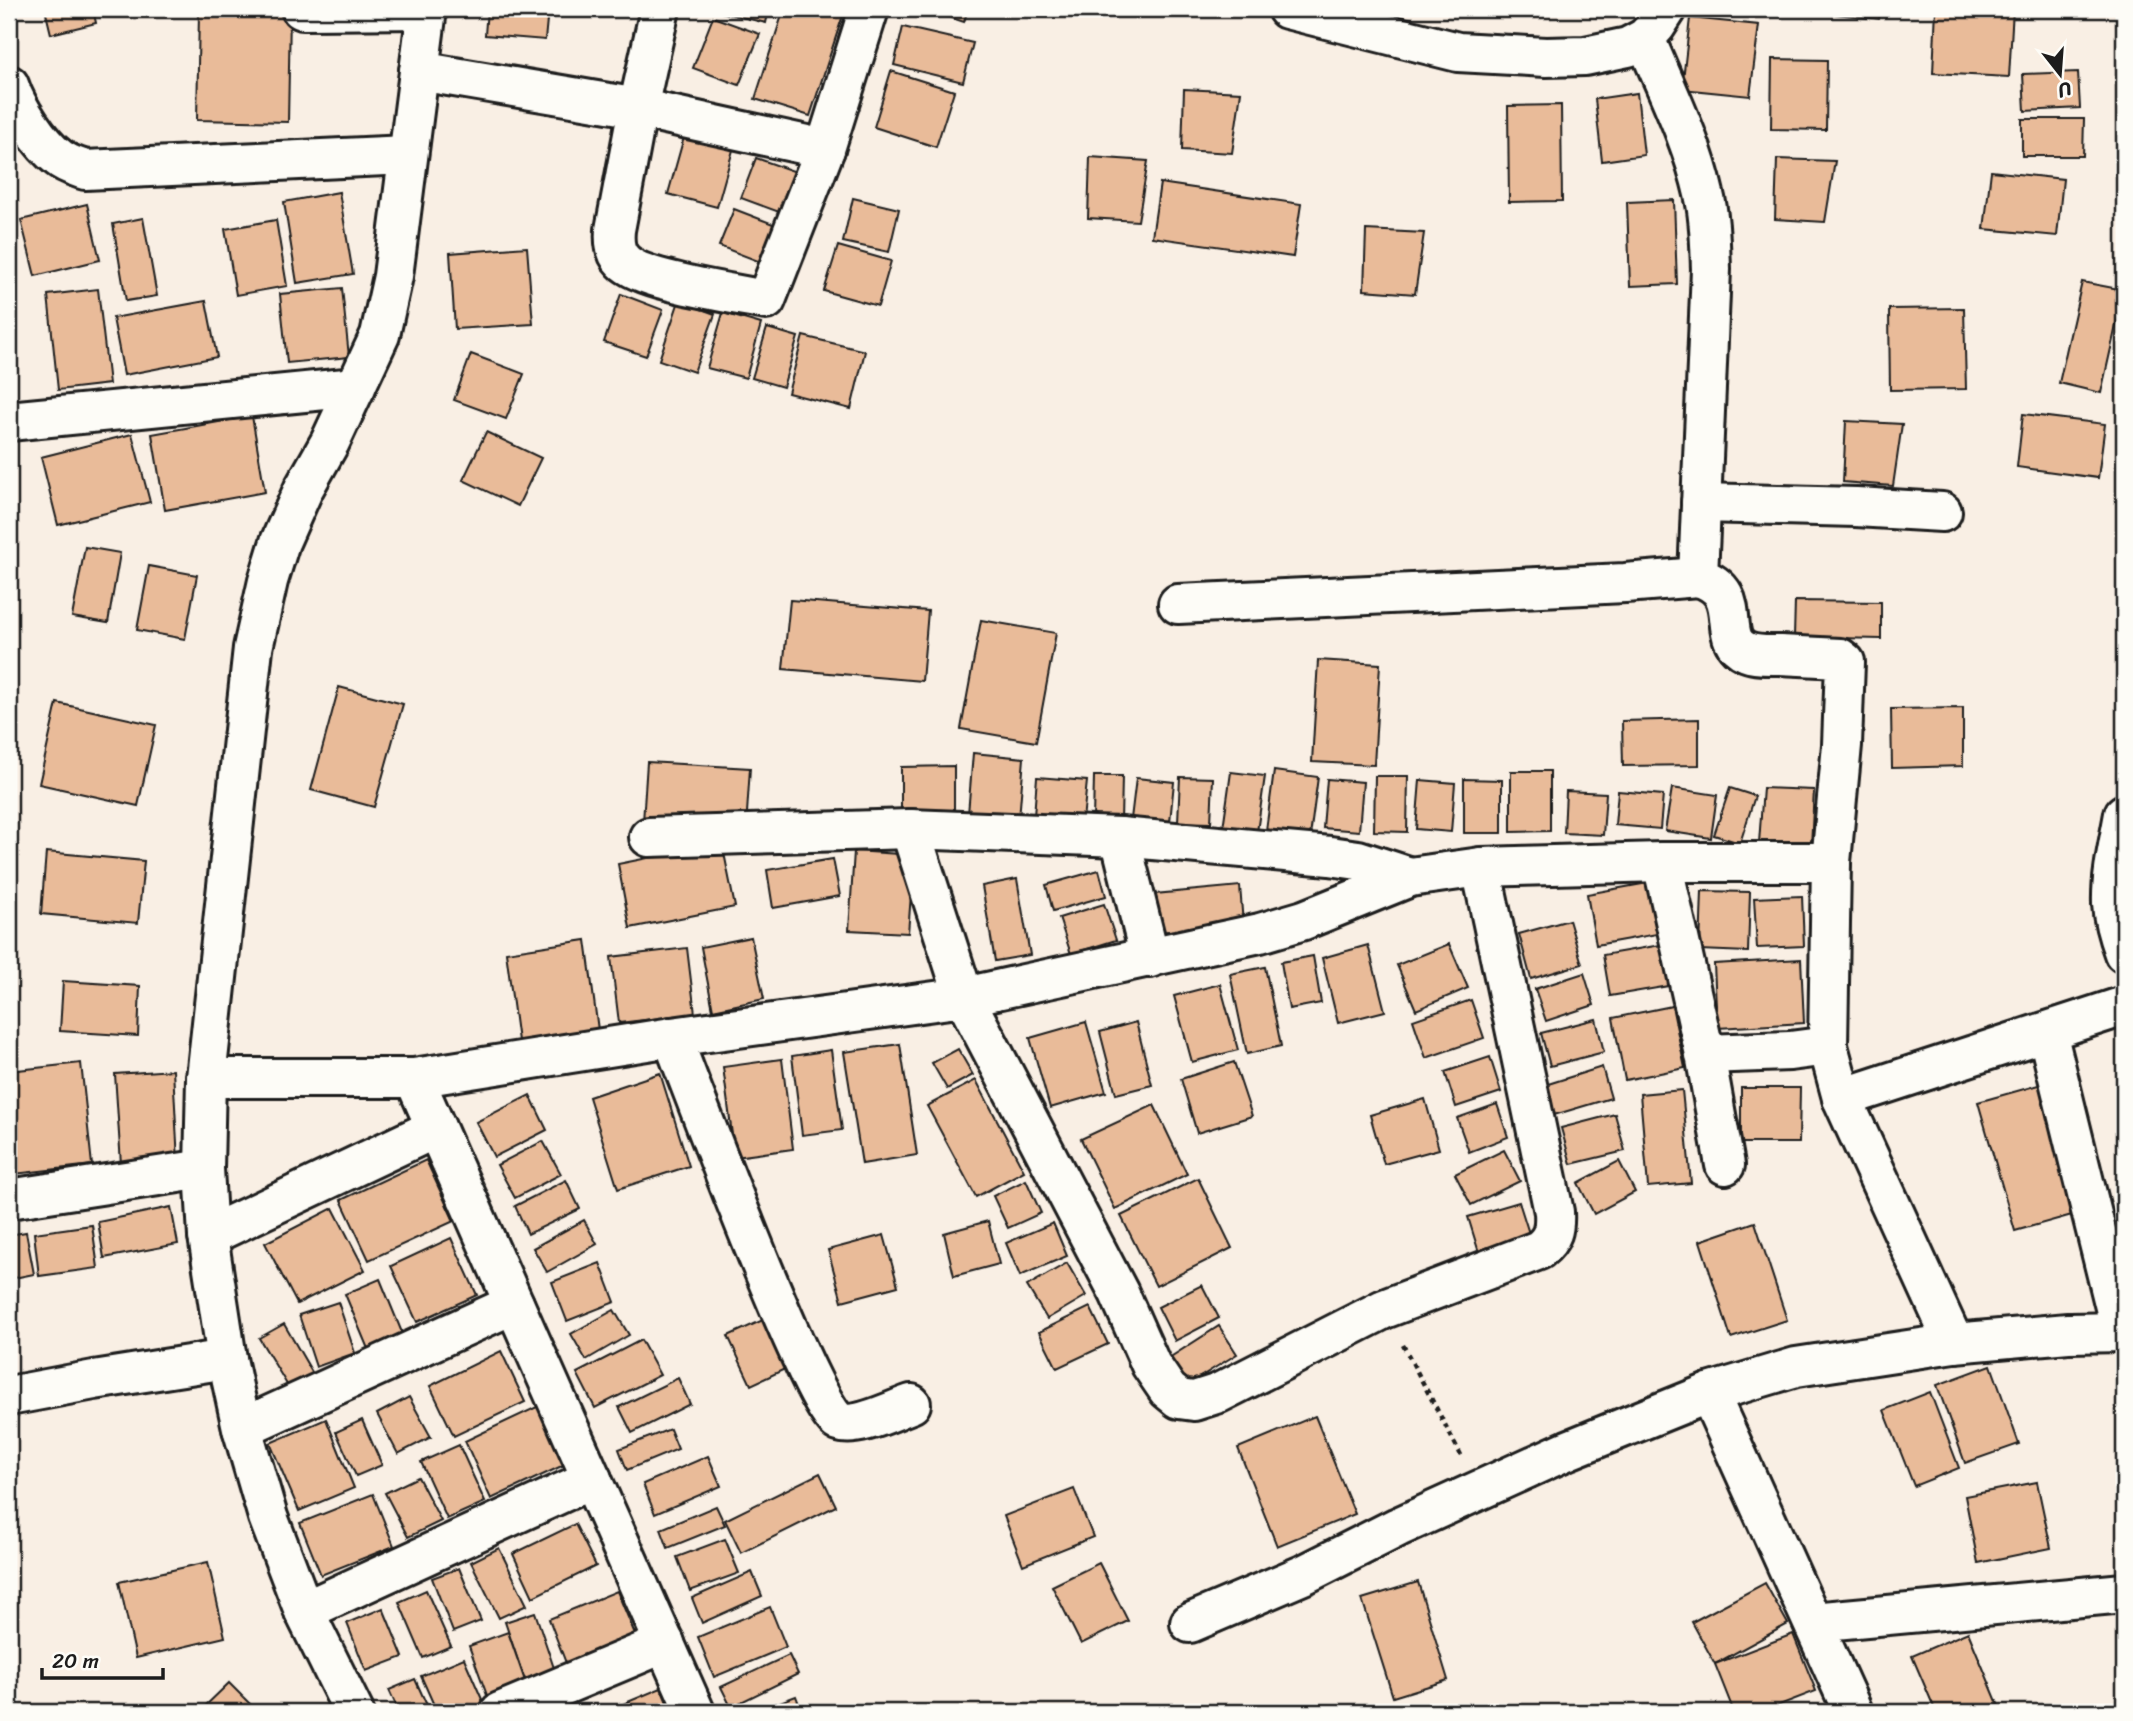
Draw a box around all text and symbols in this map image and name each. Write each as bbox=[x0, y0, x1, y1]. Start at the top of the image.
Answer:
north arrow bbox=[2024, 38, 2094, 108]
text: U bbox=[2053, 72, 2076, 108]
scale bar bbox=[42, 1637, 163, 1681]
text: 20 m bbox=[52, 1642, 99, 1680]

